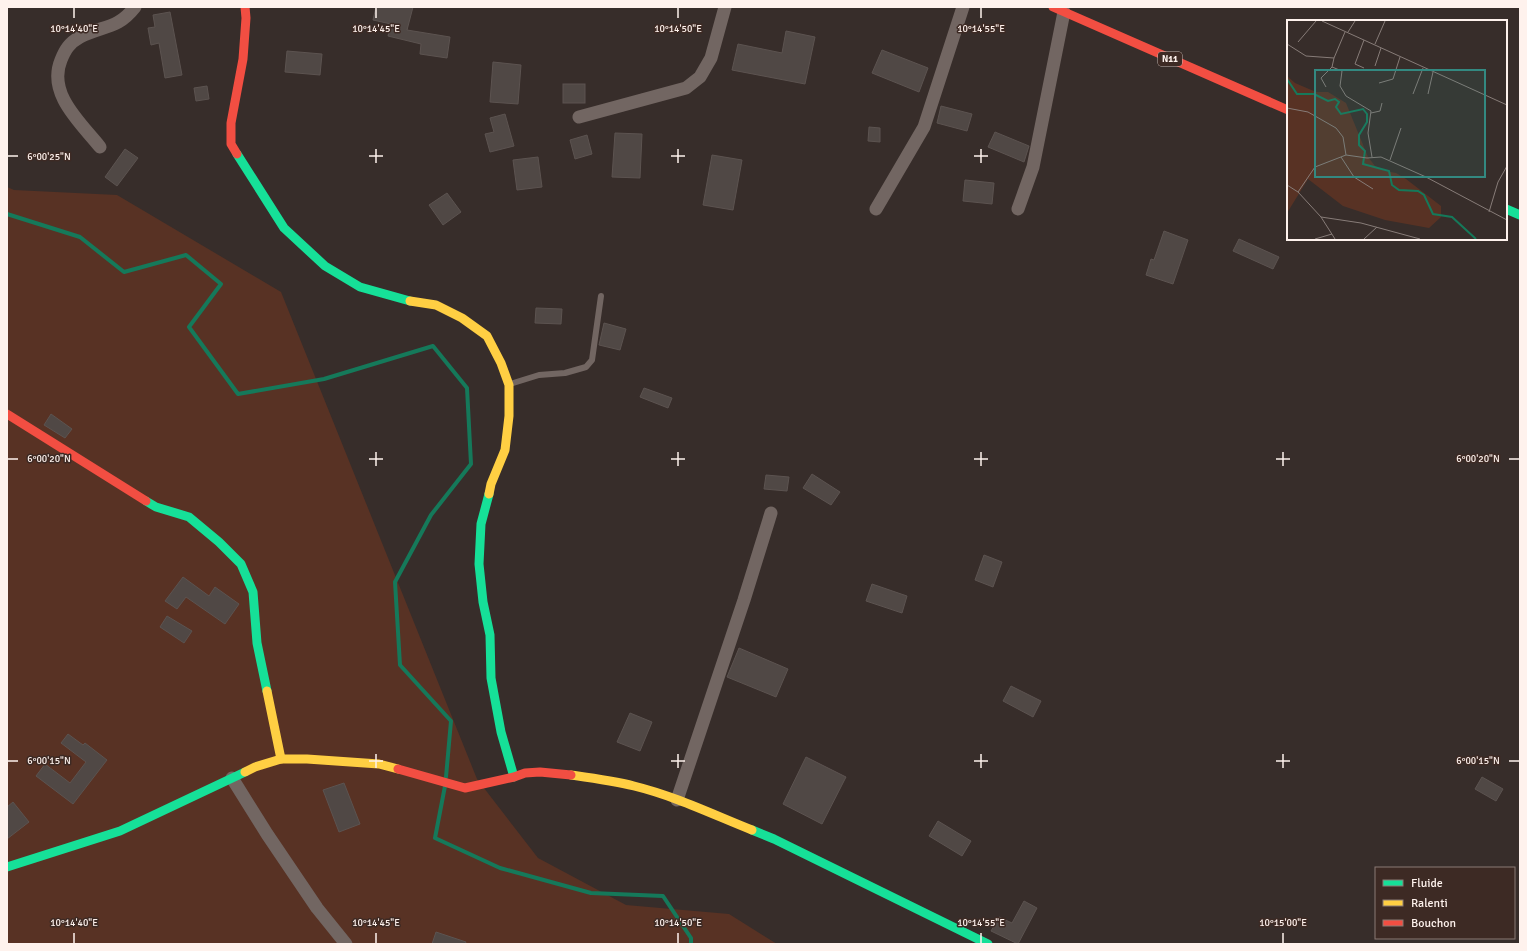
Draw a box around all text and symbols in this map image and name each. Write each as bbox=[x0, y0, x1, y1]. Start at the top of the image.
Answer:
inset map bbox=[1287, 20, 1507, 240]
text: 10°14'40"E bbox=[50, 23, 98, 35]
text: 10°14'45"E bbox=[352, 23, 400, 35]
text: 10°14'50"E bbox=[654, 23, 702, 35]
text: 10°14'55"E bbox=[957, 23, 1005, 35]
road number: N11 bbox=[1158, 52, 1182, 66]
text: 6°00'25"N bbox=[27, 151, 71, 163]
text: 6°00'20"N bbox=[27, 453, 71, 465]
text: 6°00'20"N bbox=[1456, 453, 1500, 465]
text: 6°00'15"N bbox=[27, 755, 71, 767]
text: 6°00'15"N bbox=[1456, 755, 1500, 767]
legend bbox=[1375, 867, 1515, 939]
text: Fluide bbox=[1411, 876, 1443, 891]
text: Ralenti bbox=[1411, 896, 1448, 911]
text: Bouchon bbox=[1411, 916, 1456, 931]
text: 10°14'40"E bbox=[50, 917, 98, 929]
text: 10°14'45"E bbox=[352, 917, 400, 929]
text: 10°14'50"E bbox=[654, 917, 702, 929]
text: 10°14'55"E bbox=[957, 917, 1005, 929]
text: 10°15'00"E bbox=[1259, 917, 1307, 929]

